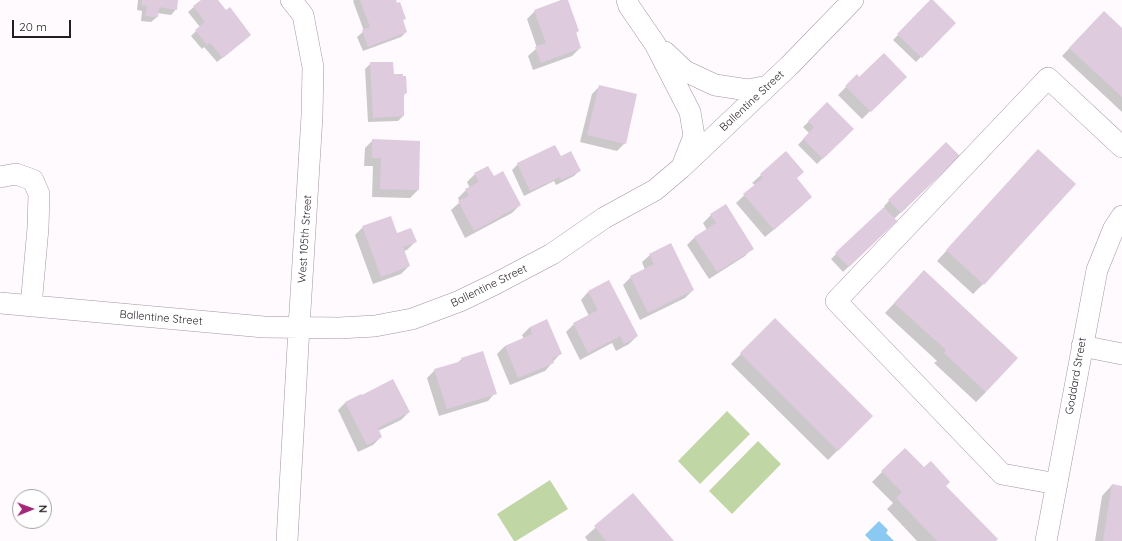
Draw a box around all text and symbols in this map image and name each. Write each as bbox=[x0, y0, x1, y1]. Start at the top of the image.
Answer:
scale bar bbox=[14, 12, 73, 38]
text: 20 m bbox=[19, 19, 47, 34]
street label: Ballentine Street bbox=[717, 68, 787, 134]
street label: West 105th Street bbox=[295, 195, 315, 283]
street label: Ballentine Street bbox=[449, 262, 529, 310]
street label: Ballentine Street bbox=[119, 308, 203, 328]
street label: Goddard Street bbox=[1063, 336, 1089, 416]
north arrow bbox=[12, 489, 52, 529]
text: N bbox=[36, 505, 50, 513]

